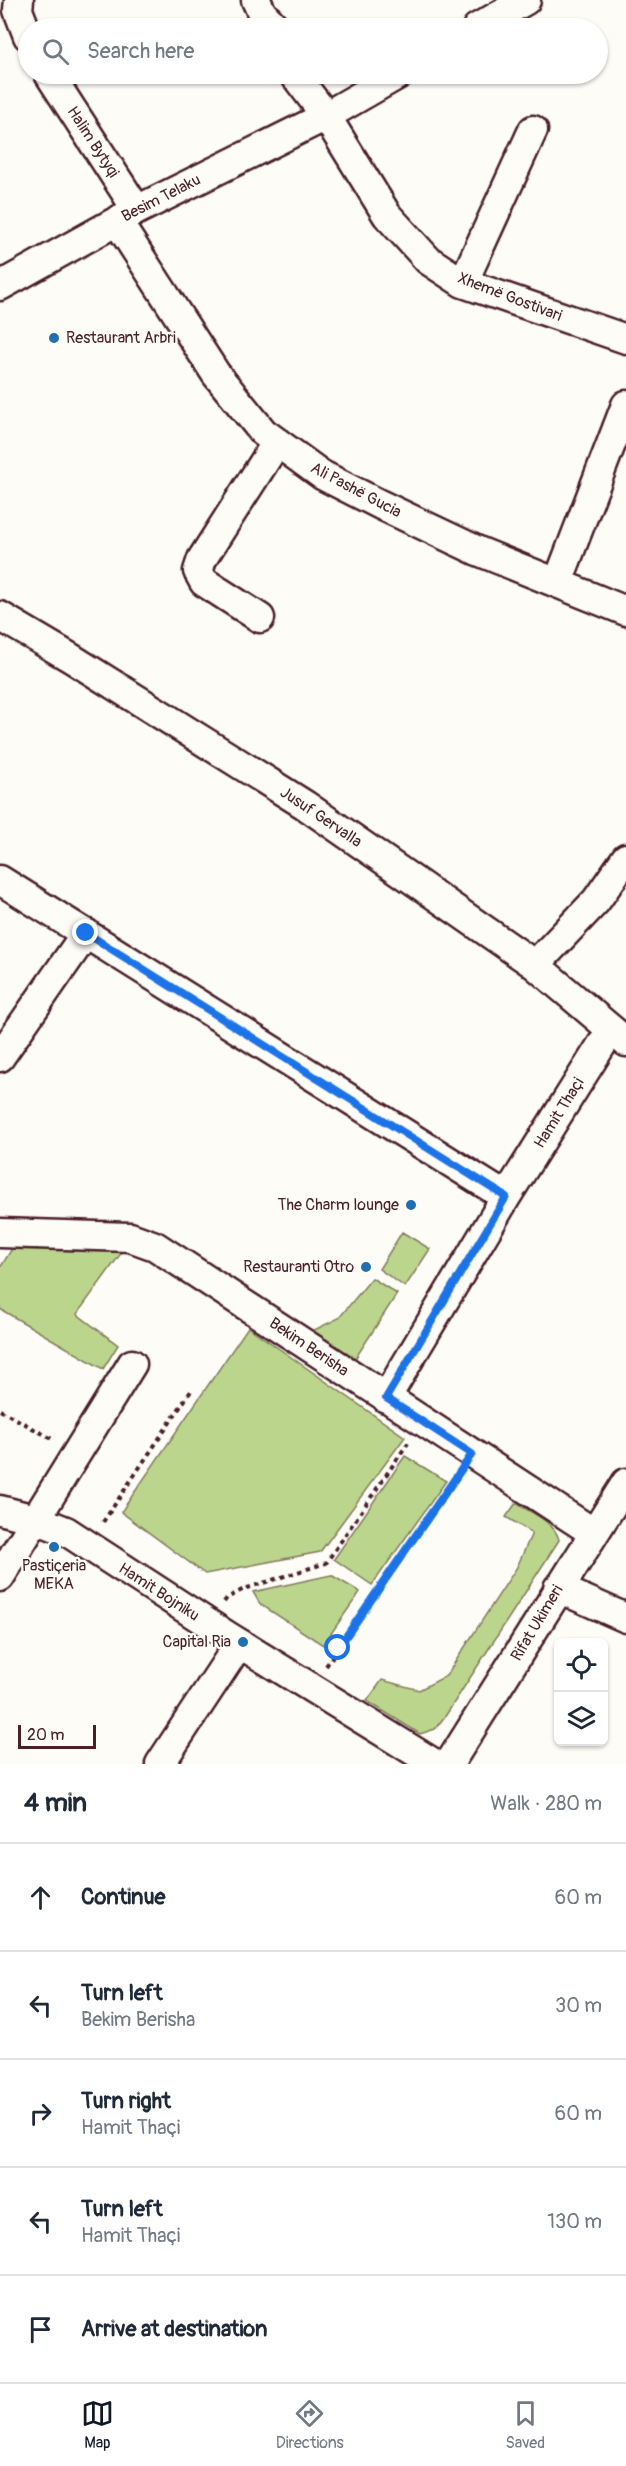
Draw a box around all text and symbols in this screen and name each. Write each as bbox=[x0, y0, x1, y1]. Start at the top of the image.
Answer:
search box bbox=[18, 18, 608, 84]
icon: search bbox=[39, 35, 72, 68]
text: Search here bbox=[87, 37, 194, 65]
street label: Halim Bytyqi bbox=[63, 103, 124, 182]
street label: Besim Telaku bbox=[118, 170, 204, 226]
street label: Xhemë Gostivari bbox=[455, 268, 565, 326]
place label: Restaurant Arbri bbox=[66, 328, 176, 348]
marker: Restaurant Arbri bbox=[47, 331, 61, 345]
street label: Ali Pashë Gucia bbox=[307, 458, 405, 522]
street label: Jusuf Gervalla bbox=[276, 782, 366, 852]
route end bbox=[72, 919, 98, 945]
street label: Hamit Thaçi bbox=[529, 1074, 589, 1152]
place label: The Charm lounge bbox=[278, 1195, 399, 1215]
marker: The Charm lounge bbox=[404, 1198, 418, 1212]
place label: Restauranti Otro bbox=[243, 1257, 354, 1277]
marker: Restauranti Otro bbox=[359, 1260, 373, 1274]
street label: Bekim Berisha bbox=[266, 1313, 352, 1381]
marker: Pastiçeria MEKA bbox=[47, 1540, 61, 1554]
place label: Pastiçeria MEKA bbox=[22, 1556, 86, 1594]
street label: Hamit Bojniku bbox=[115, 1558, 203, 1626]
street label: Rifat Ukimeri bbox=[506, 1581, 568, 1665]
place label: Capital Ria bbox=[163, 1632, 231, 1652]
route start bbox=[324, 1634, 350, 1660]
marker: Capital Ria bbox=[236, 1635, 250, 1649]
map controls bbox=[554, 1638, 608, 1746]
button: locate bbox=[554, 1638, 608, 1692]
button: layers bbox=[554, 1692, 608, 1746]
scale bar bbox=[18, 1722, 96, 1750]
text: 20 m bbox=[27, 1725, 65, 1745]
text: 4 min bbox=[24, 1787, 87, 1819]
text: Walk · 280 m bbox=[490, 1791, 602, 1816]
icon: ahead bbox=[24, 1881, 57, 1914]
text: Continue bbox=[81, 1883, 165, 1911]
text: 60 m bbox=[555, 1885, 602, 1910]
text: Turn left bbox=[81, 1979, 163, 2007]
icon: left bbox=[24, 1989, 57, 2022]
text: 30 m bbox=[555, 1993, 602, 2018]
text: Bekim Berisha bbox=[81, 2007, 195, 2032]
text: Turn right bbox=[81, 2087, 171, 2115]
icon: right bbox=[24, 2097, 57, 2130]
text: 60 m bbox=[555, 2101, 602, 2126]
text: Hamit Thaçi bbox=[81, 2115, 180, 2140]
text: Turn left bbox=[81, 2195, 163, 2223]
icon: left bbox=[24, 2205, 57, 2238]
text: 130 m bbox=[547, 2209, 602, 2234]
text: Hamit Thaçi bbox=[81, 2223, 180, 2248]
icon: arrive bbox=[24, 2313, 57, 2346]
text: Arrive at destination bbox=[81, 2315, 267, 2343]
tab: Map bbox=[81, 2397, 114, 2453]
tab: Directions bbox=[276, 2397, 344, 2453]
tab: Saved bbox=[505, 2397, 545, 2453]

